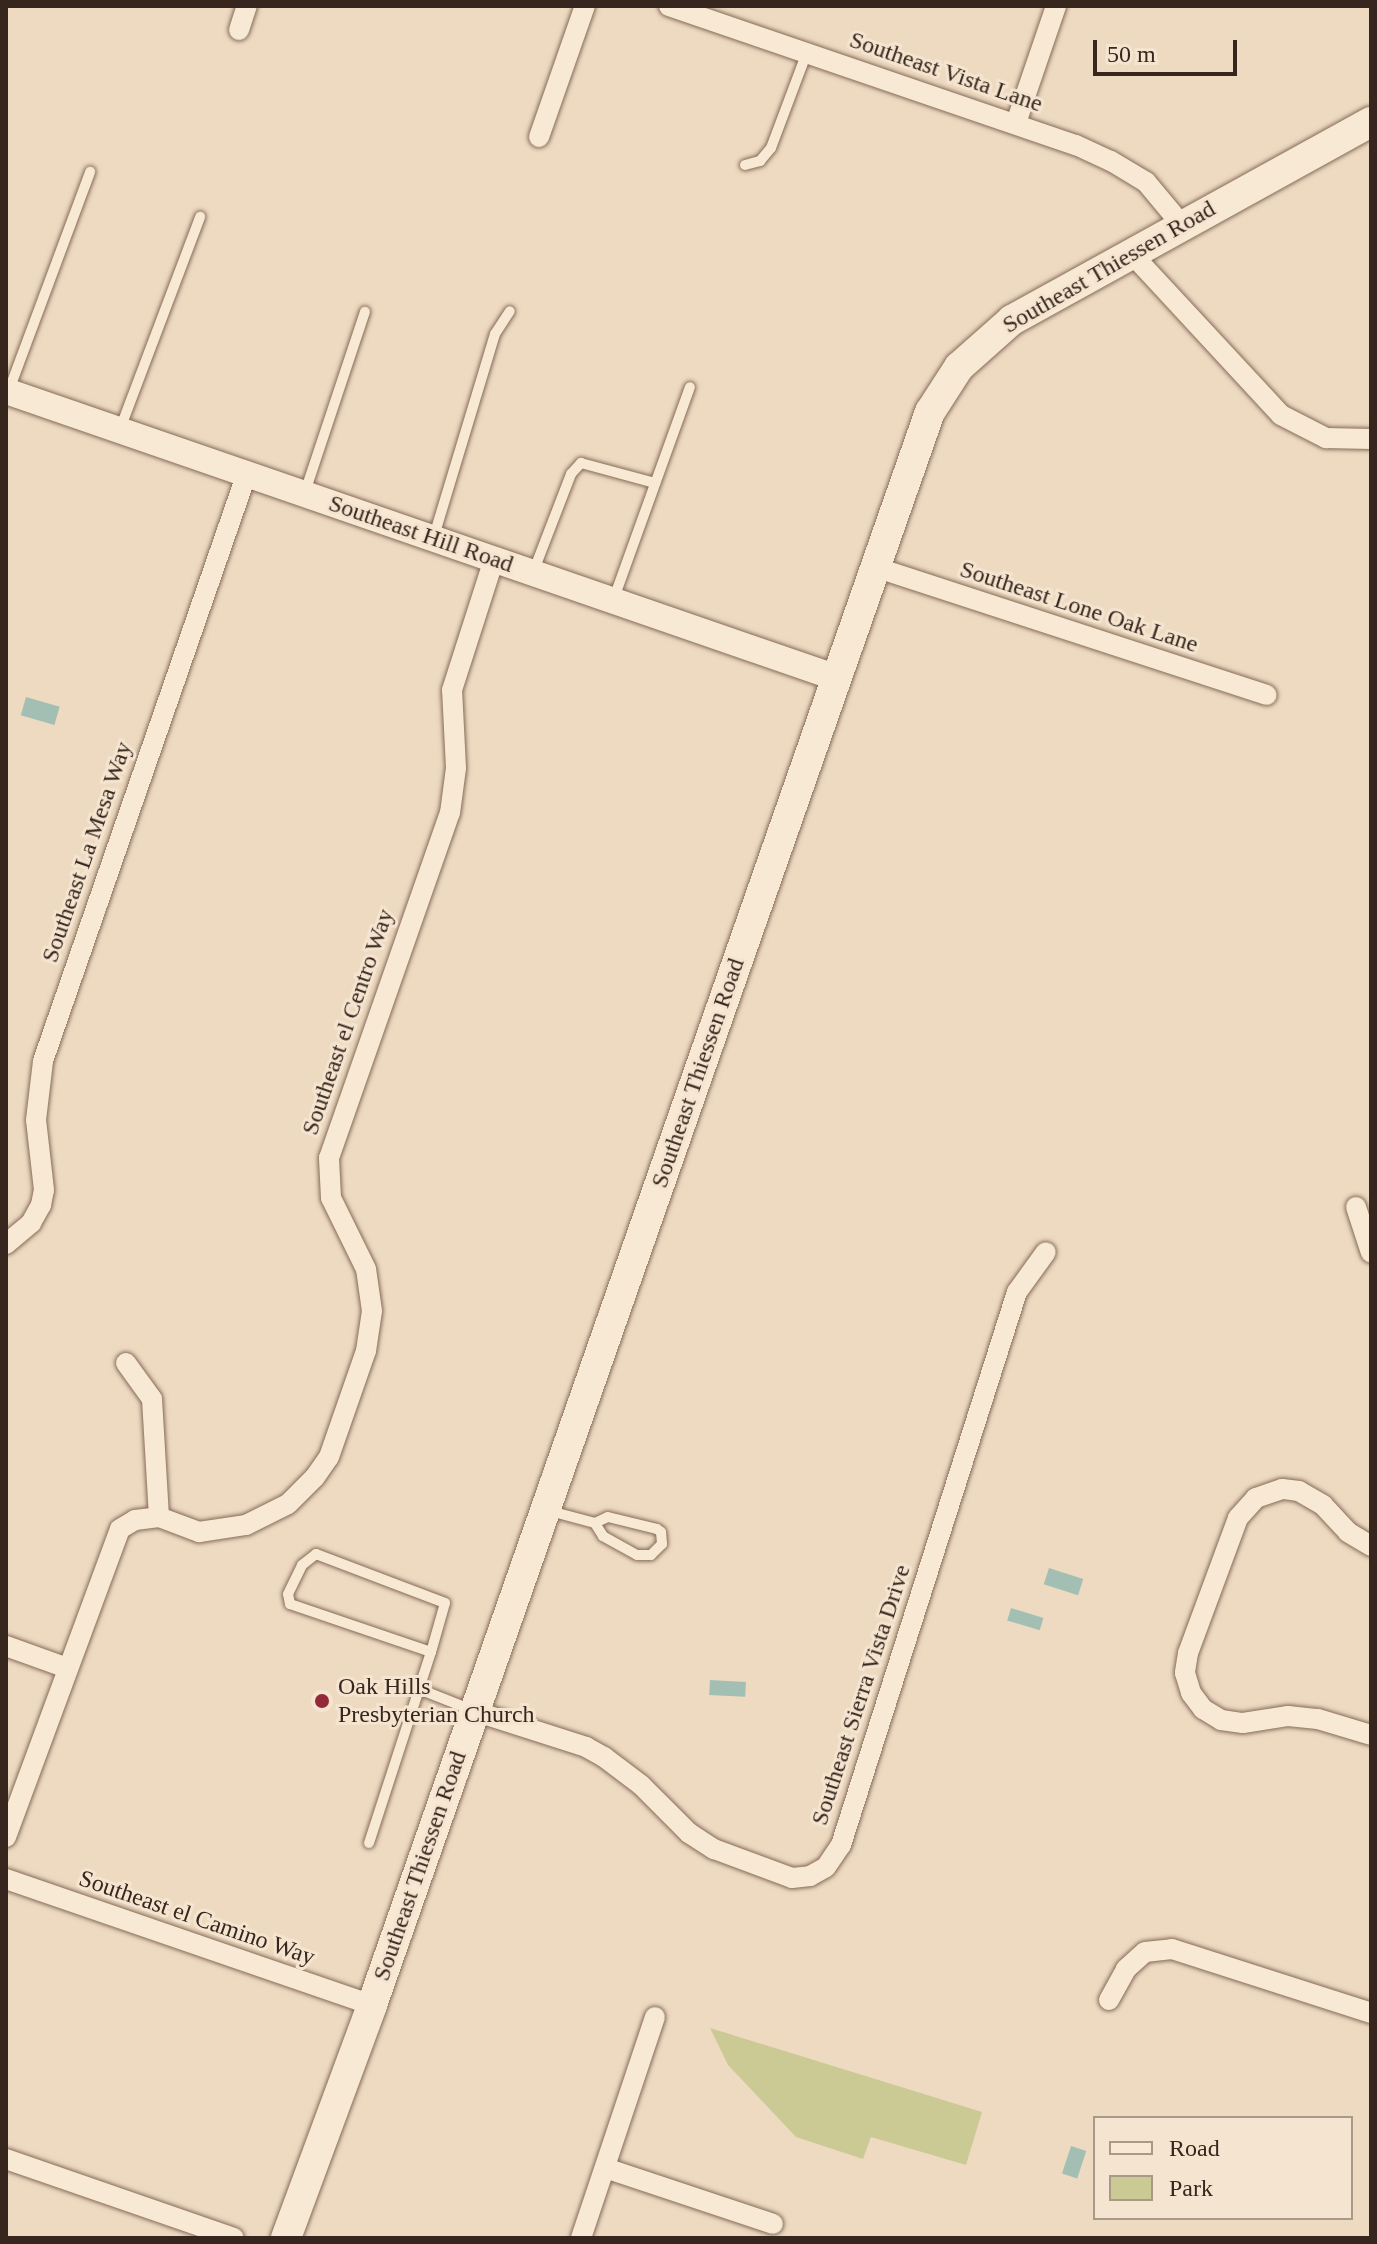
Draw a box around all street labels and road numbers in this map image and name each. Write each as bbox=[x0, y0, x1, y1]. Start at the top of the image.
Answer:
street label: Southeast Vista Lane bbox=[846, 25, 1046, 119]
street label: Southeast Thiessen Road bbox=[997, 194, 1221, 340]
street label: Southeast Hill Road bbox=[325, 489, 517, 579]
street label: Southeast Lone Oak Lane bbox=[956, 555, 1202, 659]
street label: Southeast La Mesa Way bbox=[36, 738, 138, 966]
street label: Southeast el Centro Way bbox=[296, 905, 400, 1139]
street label: Southeast Thiessen Road bbox=[645, 954, 751, 1192]
street label: Southeast Sierra Vista Drive bbox=[805, 1561, 917, 1829]
street label: Southeast Thiessen Road bbox=[367, 1747, 473, 1985]
street label: Southeast el Camino Way bbox=[75, 1864, 319, 1972]

